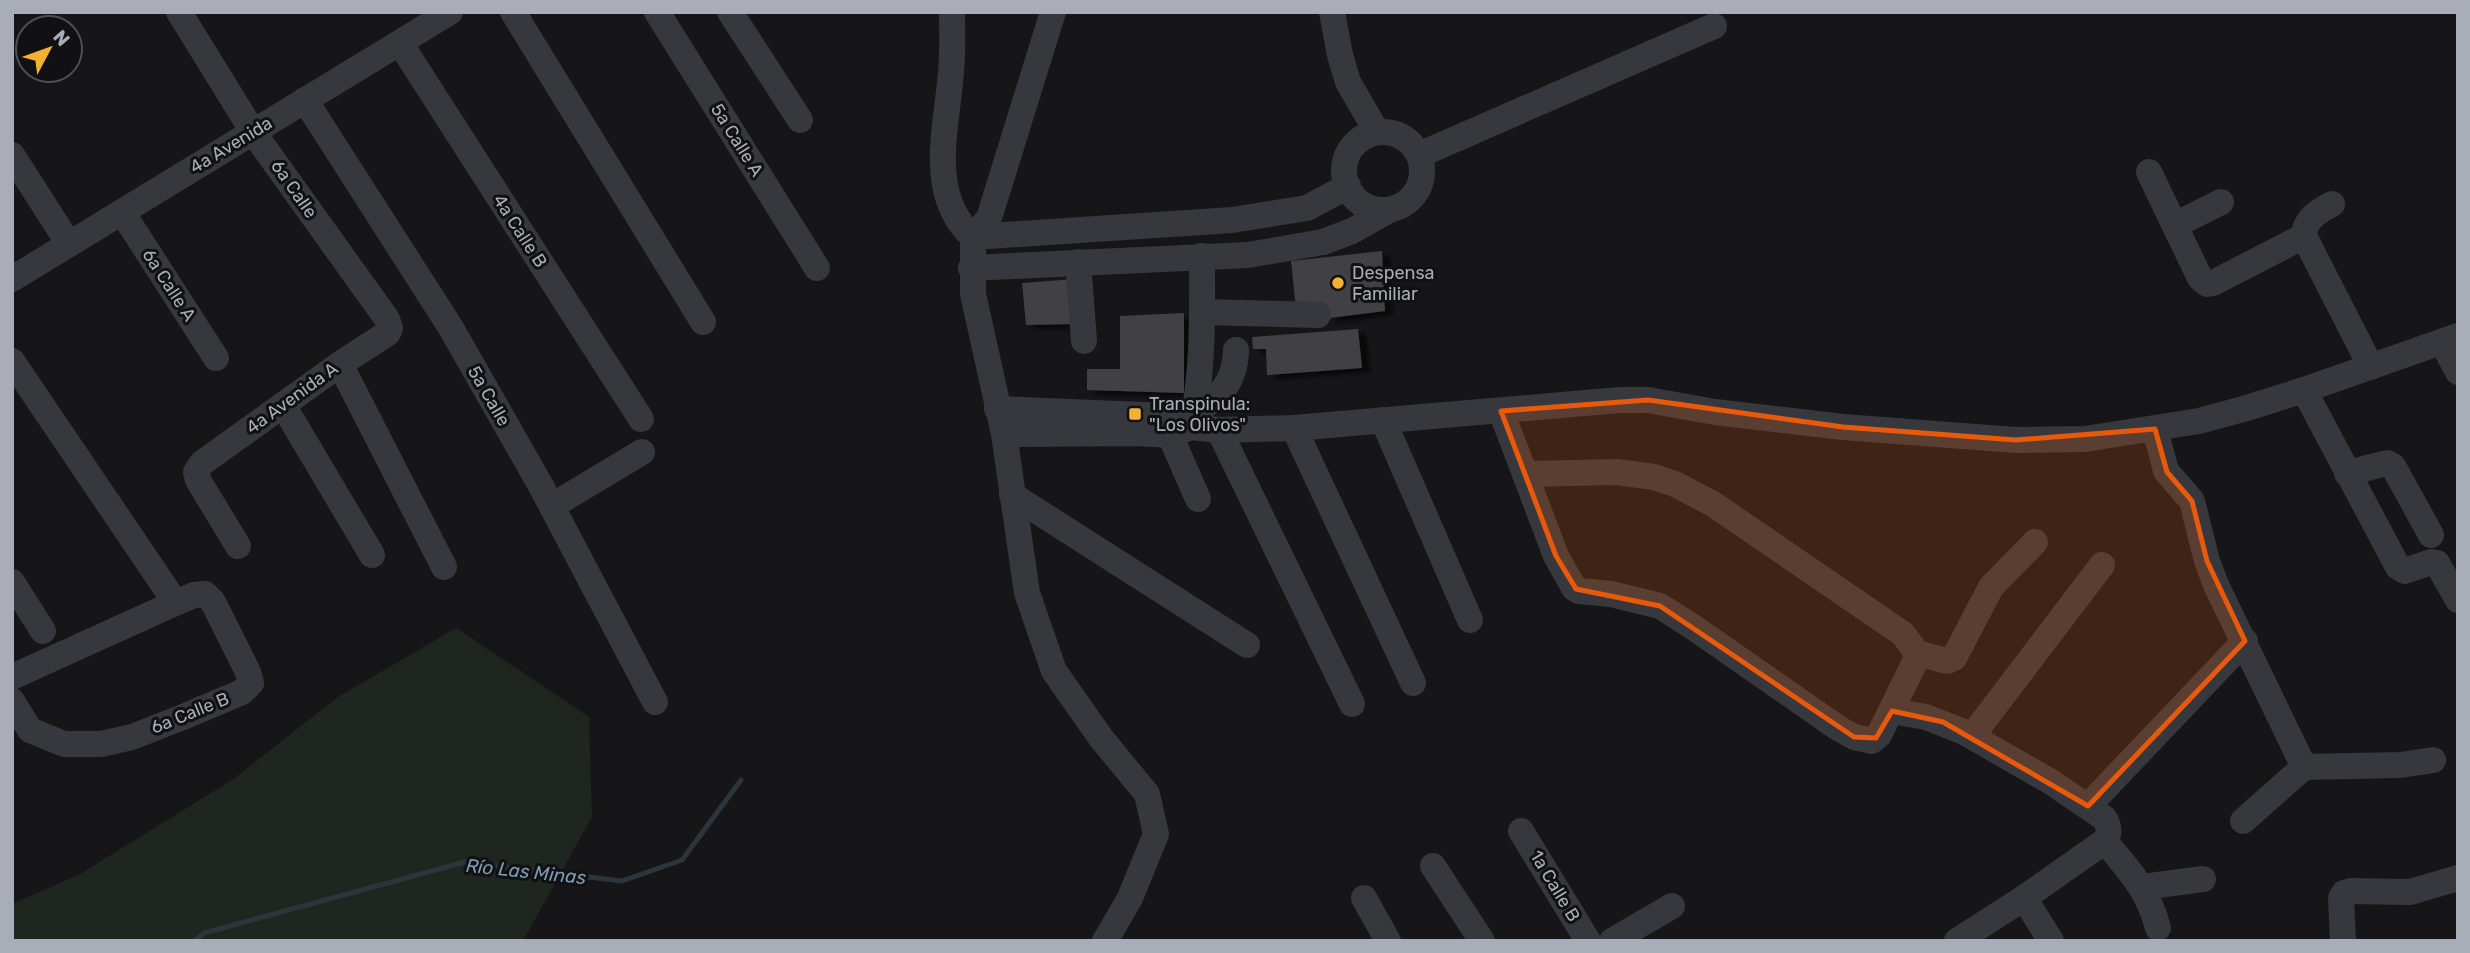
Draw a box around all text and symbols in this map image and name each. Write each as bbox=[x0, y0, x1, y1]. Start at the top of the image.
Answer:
north arrow bbox=[14, 14, 84, 84]
text: N bbox=[48, 25, 75, 51]
street label: 5a Calle A bbox=[706, 99, 768, 181]
street label: 4a Avenida bbox=[186, 112, 276, 178]
street label: 6a Calle bbox=[266, 156, 322, 222]
street label: 4a Calle B bbox=[488, 190, 552, 272]
street label: 6a Calle A bbox=[137, 245, 201, 325]
place label: Despensa Familiar bbox=[1352, 262, 1435, 305]
marker: Despensa Familiar bbox=[1330, 275, 1346, 291]
street label: 4a Avenida A bbox=[242, 357, 342, 439]
street label: 5a Calle bbox=[463, 362, 515, 430]
place label: Transpinula: "Los Olivos" bbox=[1149, 393, 1250, 436]
marker: Transpinula: "Los Olivos" bbox=[1127, 406, 1143, 422]
street label: 6a Calle B bbox=[148, 687, 232, 739]
street label: 1a Calle B bbox=[1525, 846, 1585, 926]
water label: Río Las Minas bbox=[465, 854, 588, 889]

